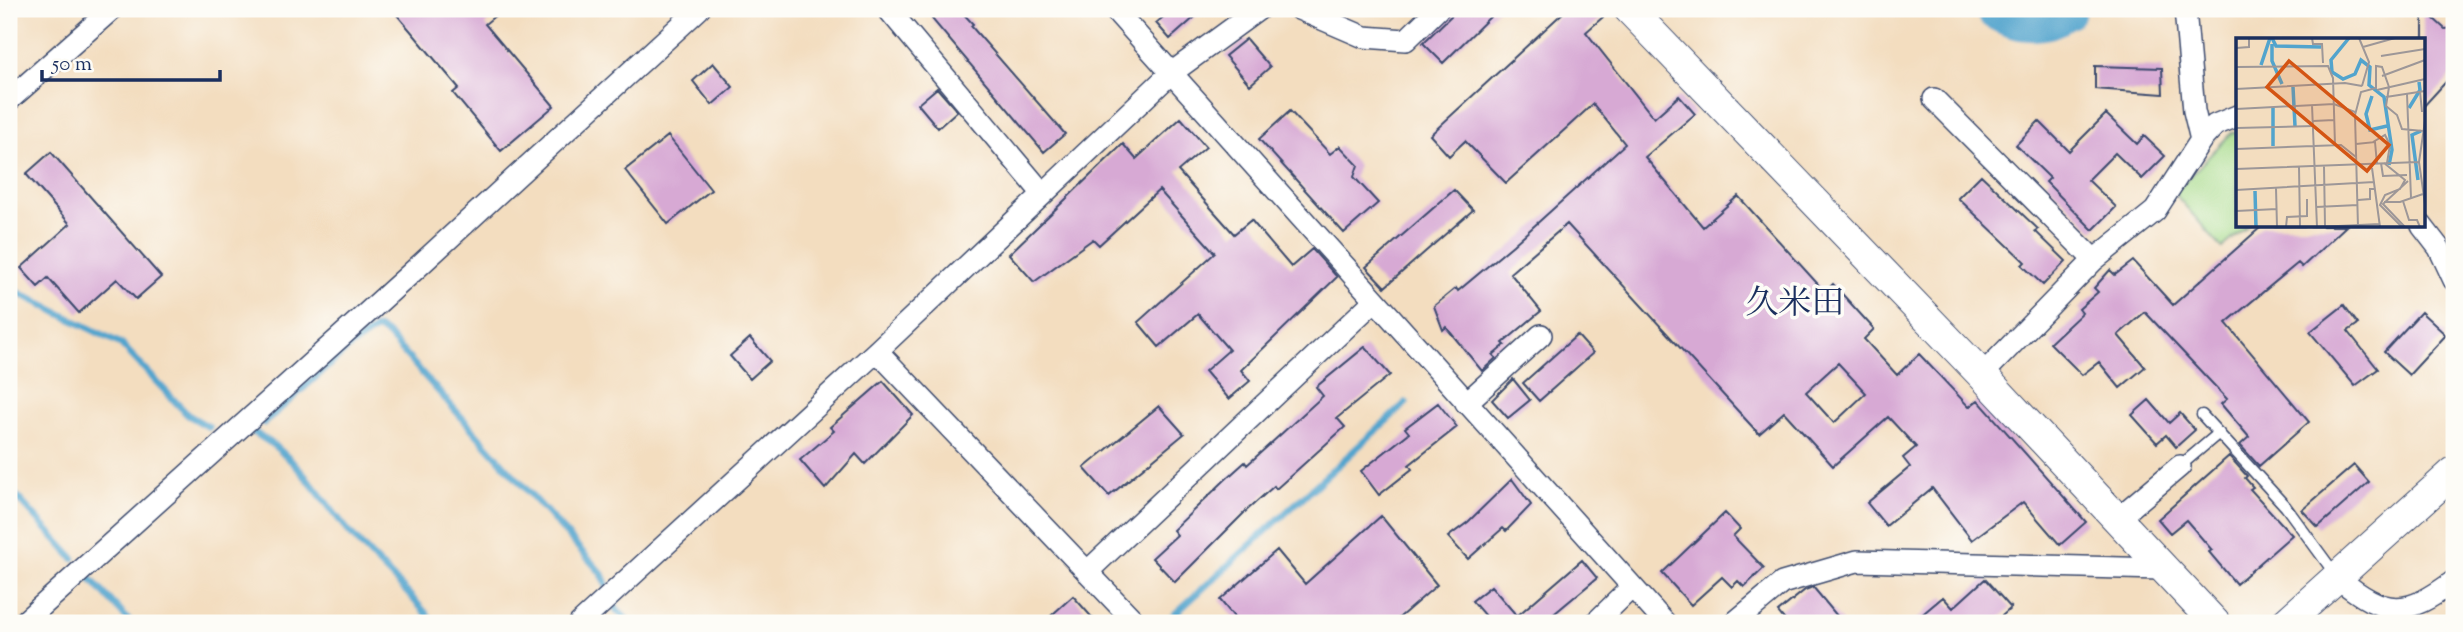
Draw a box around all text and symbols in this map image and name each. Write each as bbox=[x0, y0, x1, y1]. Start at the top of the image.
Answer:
scale bar bbox=[42, 38, 220, 82]
inset map bbox=[2236, 38, 2424, 228]
text: 50 m bbox=[51, 50, 92, 80]
district label: 久米田 bbox=[1746, 281, 1845, 329]

